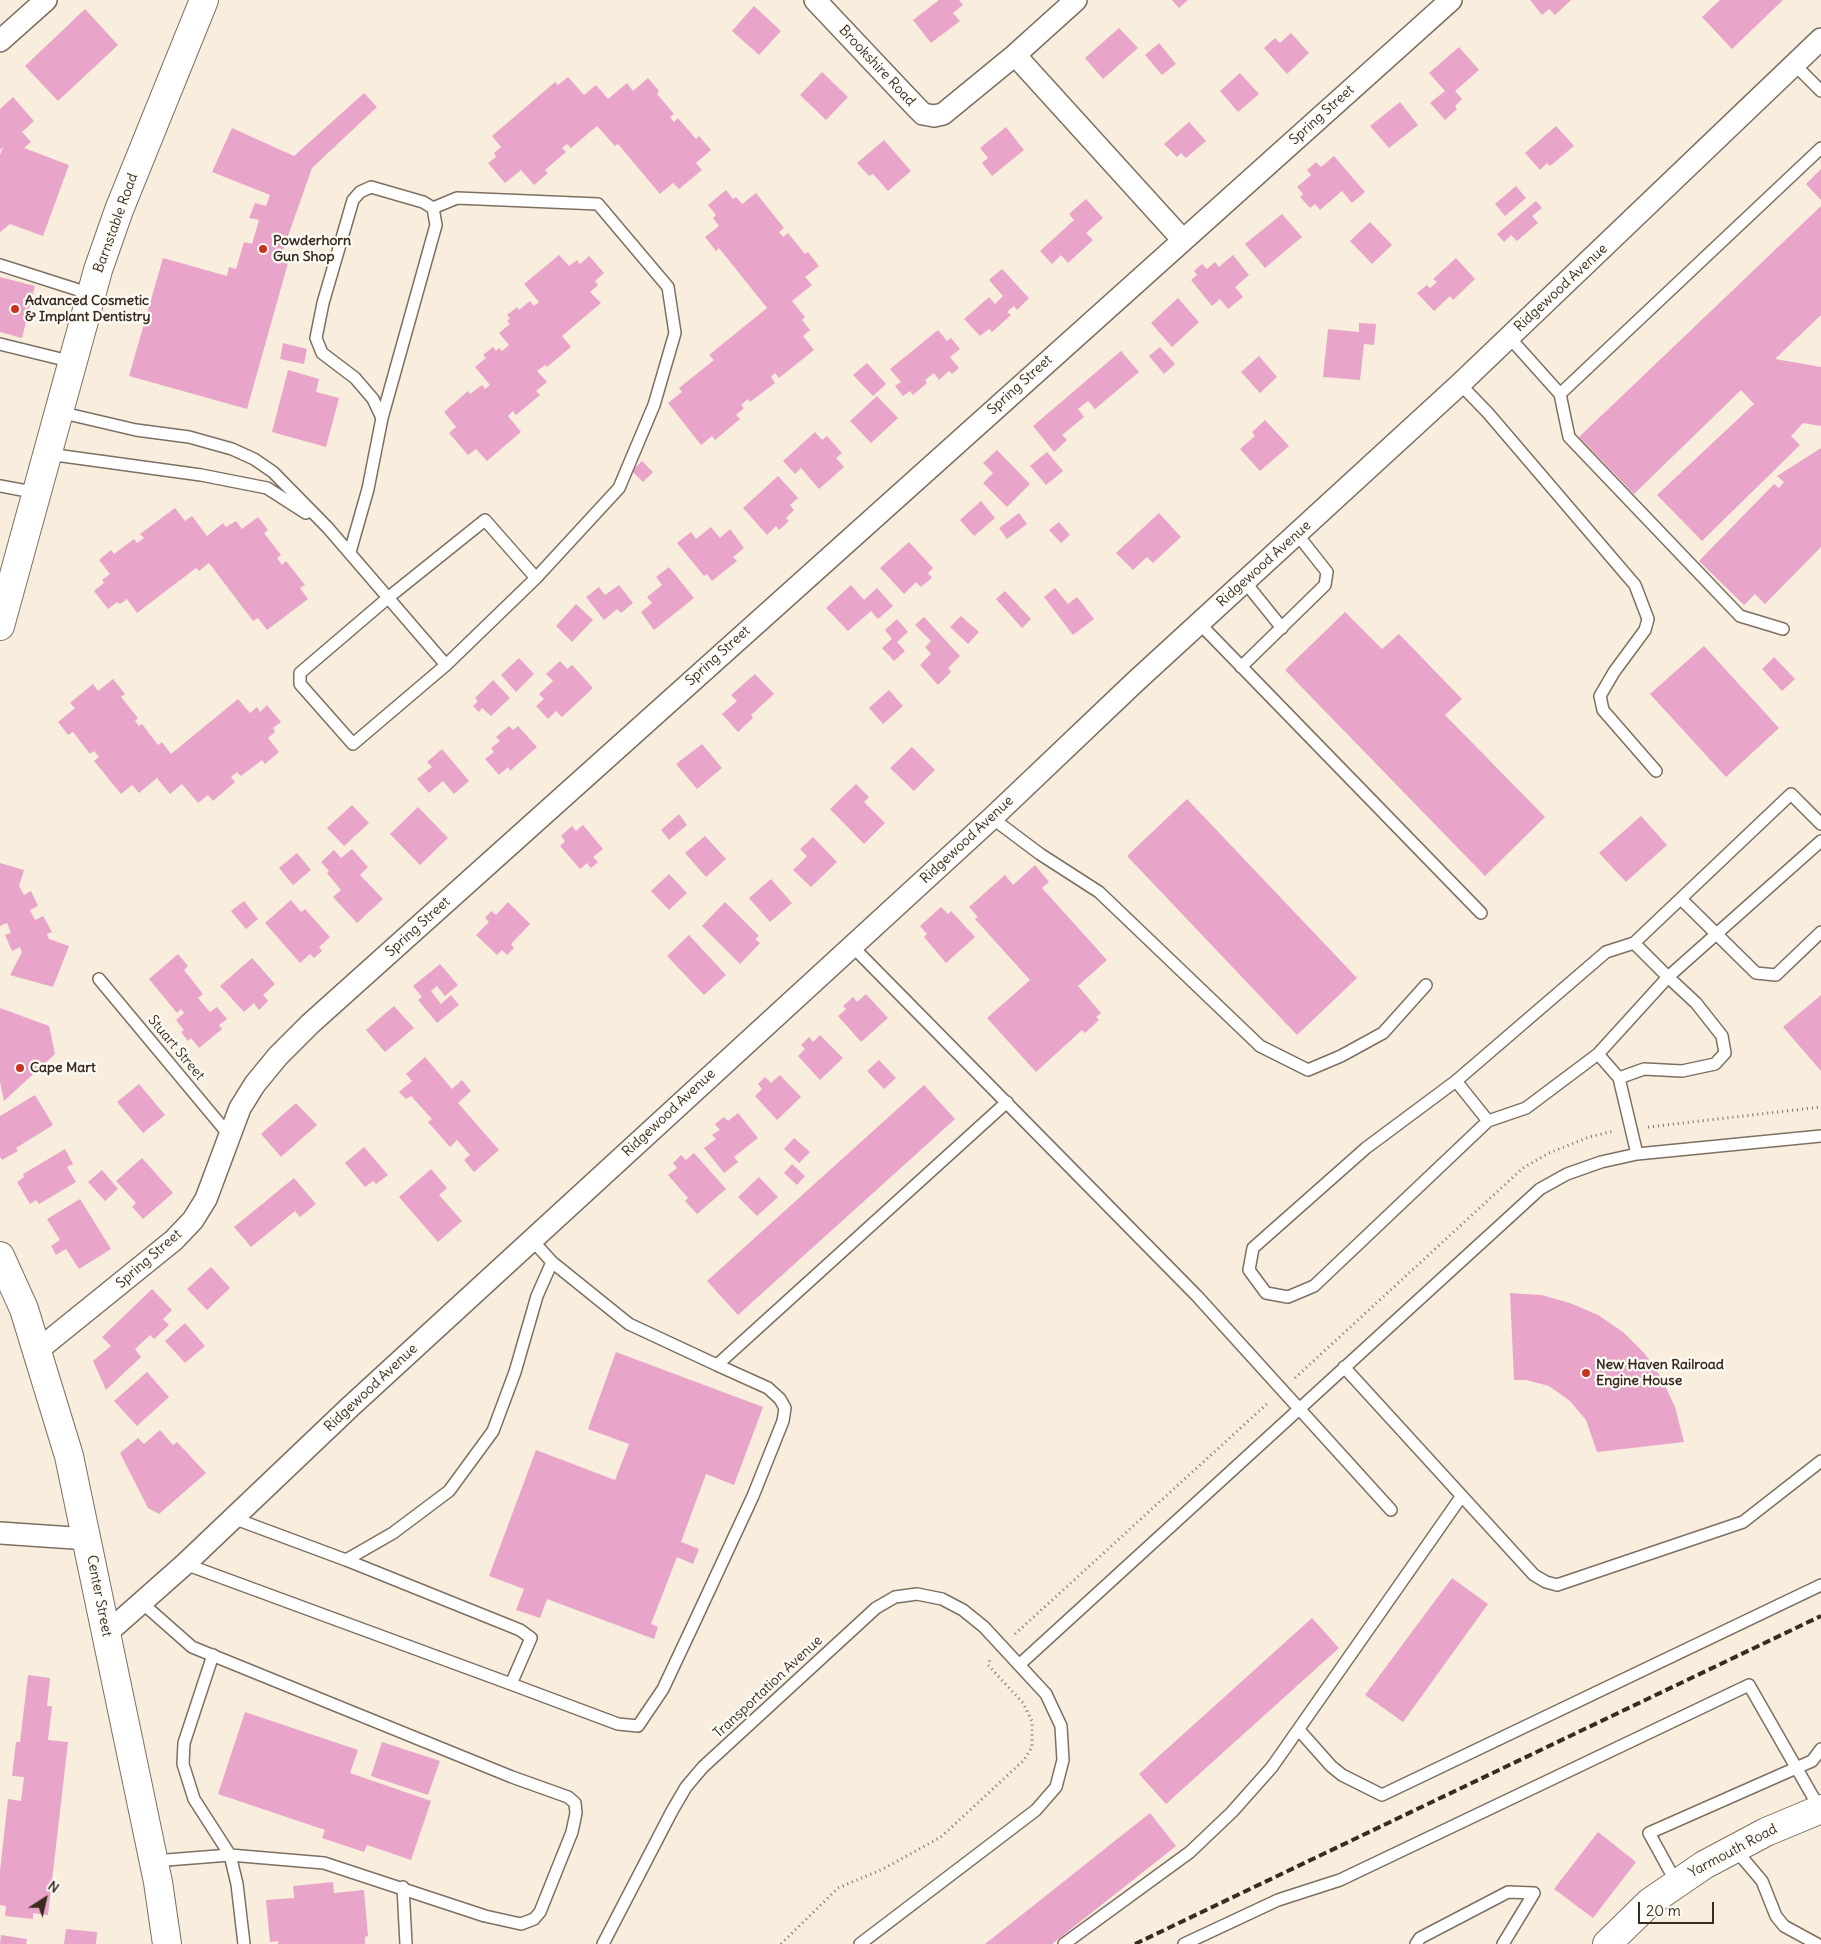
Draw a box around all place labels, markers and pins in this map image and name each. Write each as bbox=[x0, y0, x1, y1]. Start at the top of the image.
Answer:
place label: Powderhorn Gun Shop bbox=[273, 233, 351, 266]
marker: Powderhorn Gun Shop bbox=[257, 243, 269, 255]
place label: Advanced Cosmetic & Implant Dentistry bbox=[25, 293, 151, 326]
marker: Advanced Cosmetic & Implant Dentistry bbox=[9, 303, 21, 315]
place label: Cape Mart bbox=[30, 1060, 96, 1076]
marker: Cape Mart bbox=[14, 1062, 26, 1074]
place label: New Haven Railroad Engine House bbox=[1596, 1357, 1724, 1390]
marker: New Haven Railroad Engine House bbox=[1580, 1367, 1592, 1379]

